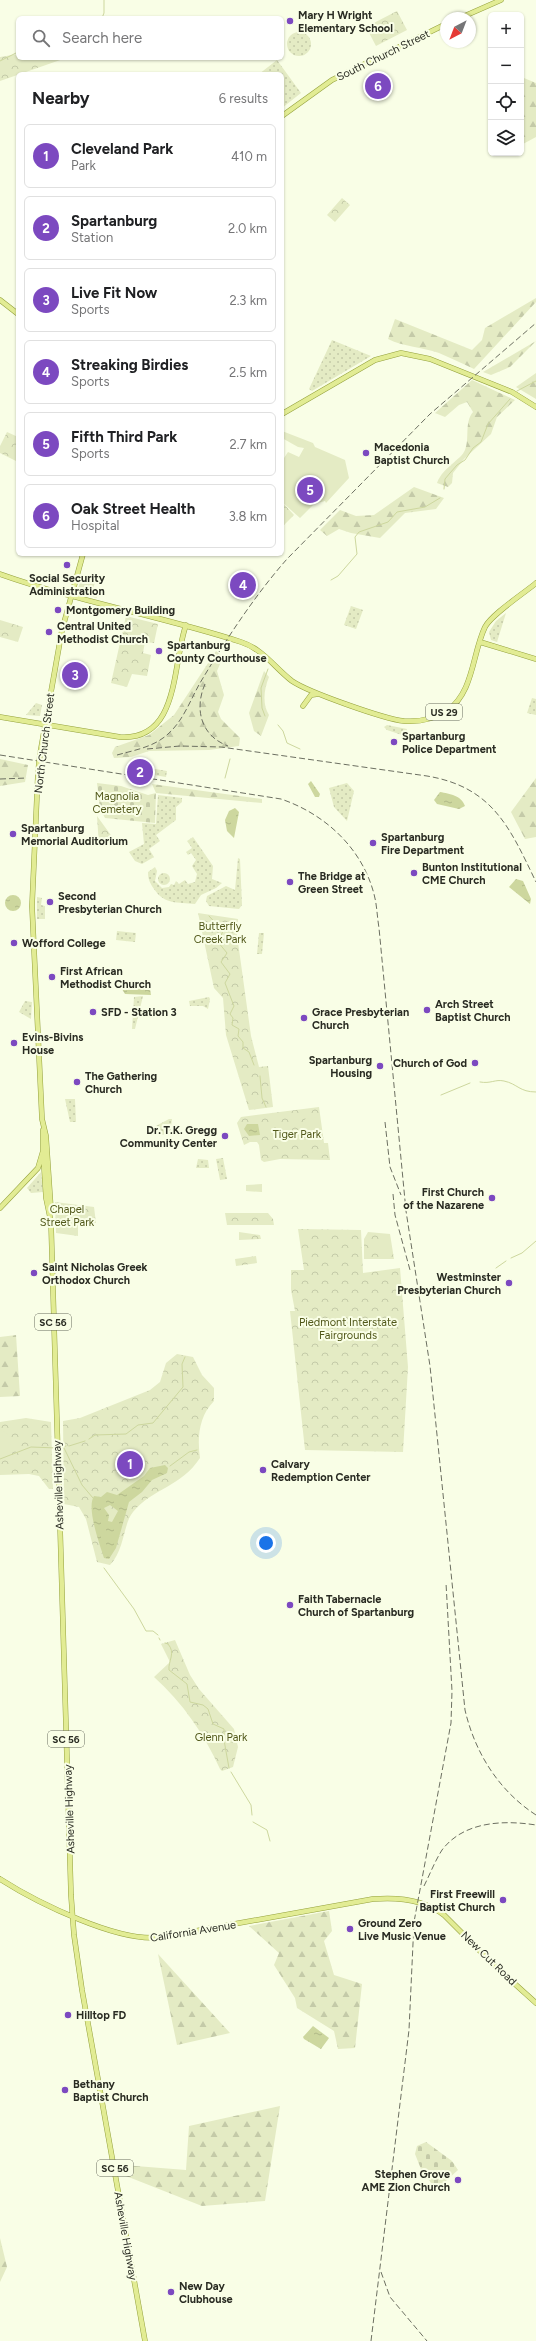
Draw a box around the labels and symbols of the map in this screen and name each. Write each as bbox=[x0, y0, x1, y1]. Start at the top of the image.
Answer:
place label: Mary H Wright Elementary School bbox=[298, 9, 393, 35]
north arrow bbox=[440, 12, 476, 48]
marker: Mary H Wright Elementary School bbox=[285, 16, 295, 26]
street label: South Church Street bbox=[335, 27, 432, 84]
pin: 6 bbox=[365, 71, 391, 101]
place label: Macedonia Baptist Church bbox=[374, 441, 450, 467]
marker: Macedonia Baptist Church bbox=[361, 448, 371, 458]
pin: 5 bbox=[297, 475, 323, 505]
marker: Social Security Administration bbox=[62, 560, 72, 570]
pin: 4 bbox=[230, 570, 256, 600]
place label: Social Security Administration bbox=[29, 572, 106, 598]
place label: Montgomery Building bbox=[66, 604, 175, 617]
marker: Montgomery Building bbox=[53, 605, 63, 615]
place label: Central United Methodist Church bbox=[57, 620, 148, 646]
marker: Central United Methodist Church bbox=[44, 627, 54, 637]
place label: Spartanburg County Courthouse bbox=[167, 639, 267, 665]
marker: Spartanburg County Courthouse bbox=[154, 646, 164, 656]
pin: 3 bbox=[62, 660, 88, 690]
street label: North Church Street bbox=[32, 692, 57, 794]
road number: US 29 bbox=[426, 704, 462, 720]
place label: Spartanburg Police Department bbox=[402, 730, 497, 756]
marker: Spartanburg Police Department bbox=[389, 737, 399, 747]
pin: 2 bbox=[127, 757, 153, 787]
park label: Magnolia Cemetery bbox=[93, 790, 142, 816]
place label: Spartanburg Memorial Auditorium bbox=[21, 822, 128, 848]
marker: Spartanburg Memorial Auditorium bbox=[8, 829, 18, 839]
place label: Spartanburg Fire Department bbox=[381, 831, 465, 857]
marker: Spartanburg Fire Department bbox=[368, 838, 378, 848]
place label: Bunton Institutional CME Church bbox=[422, 861, 522, 887]
marker: Bunton Institutional CME Church bbox=[409, 868, 419, 878]
place label: The Bridge at Green Street bbox=[298, 870, 366, 896]
marker: The Bridge at Green Street bbox=[285, 877, 295, 887]
place label: Second Presbyterian Church bbox=[58, 890, 162, 916]
marker: Second Presbyterian Church bbox=[45, 897, 55, 907]
park label: Butterfly Creek Park bbox=[194, 920, 247, 946]
place label: Wofford College bbox=[22, 937, 106, 950]
marker: Wofford College bbox=[9, 938, 19, 948]
place label: First African Methodist Church bbox=[60, 965, 151, 991]
marker: First African Methodist Church bbox=[47, 972, 57, 982]
place label: Arch Street Baptist Church bbox=[435, 998, 511, 1024]
marker: Arch Street Baptist Church bbox=[422, 1005, 432, 1015]
place label: SFD - Station 3 bbox=[101, 1006, 177, 1019]
place label: Grace Presbyterian Church bbox=[312, 1006, 409, 1032]
marker: SFD - Station 3 bbox=[88, 1007, 98, 1017]
marker: Grace Presbyterian Church bbox=[299, 1013, 309, 1023]
place label: Evins-Bivins House bbox=[22, 1031, 83, 1057]
marker: Evins-Bivins House bbox=[9, 1038, 19, 1048]
place label: Spartanburg Housing bbox=[309, 1054, 372, 1080]
place label: Church of God bbox=[393, 1057, 467, 1070]
marker: Church of God bbox=[470, 1058, 480, 1068]
marker: Spartanburg Housing bbox=[375, 1061, 385, 1071]
place label: The Gathering Church bbox=[85, 1070, 157, 1096]
marker: The Gathering Church bbox=[72, 1077, 82, 1087]
place label: Dr. T.K. Gregg Community Center bbox=[120, 1124, 218, 1150]
park label: Tiger Park bbox=[273, 1128, 322, 1141]
marker: Dr. T.K. Gregg Community Center bbox=[220, 1131, 230, 1141]
place label: First Church of the Nazarene bbox=[403, 1186, 484, 1212]
marker: First Church of the Nazarene bbox=[487, 1193, 497, 1203]
park label: Chapel Street Park bbox=[40, 1203, 95, 1229]
place label: Saint Nicholas Greek Orthodox Church bbox=[42, 1261, 148, 1287]
marker: Saint Nicholas Greek Orthodox Church bbox=[29, 1268, 39, 1278]
place label: Westminster Presbyterian Church bbox=[397, 1271, 502, 1297]
marker: Westminster Presbyterian Church bbox=[504, 1278, 514, 1288]
road number: SC 56 bbox=[35, 1314, 71, 1330]
park label: Piedmont Interstate Fairgrounds bbox=[299, 1316, 397, 1342]
street label: Asheville Highway bbox=[50, 1440, 67, 1530]
pin: 1 bbox=[117, 1449, 143, 1479]
place label: Calvary Redemption Center bbox=[271, 1458, 371, 1484]
marker: Calvary Redemption Center bbox=[258, 1465, 268, 1475]
your location bbox=[256, 1533, 276, 1553]
place label: Faith Tabernacle Church of Spartanburg bbox=[298, 1593, 414, 1619]
marker: Faith Tabernacle Church of Spartanburg bbox=[285, 1600, 295, 1610]
road number: SC 56 bbox=[48, 1731, 84, 1747]
park label: Glenn Park bbox=[195, 1731, 248, 1744]
street label: Asheville Highway bbox=[61, 1764, 78, 1854]
place label: First Freewill Baptist Church bbox=[419, 1888, 495, 1914]
marker: First Freewill Baptist Church bbox=[498, 1895, 508, 1905]
place label: Ground Zero Live Music Venue bbox=[358, 1917, 446, 1943]
street label: California Avenue bbox=[149, 1918, 237, 1945]
marker: Ground Zero Live Music Venue bbox=[345, 1924, 355, 1934]
street label: New Cut Road bbox=[458, 1929, 519, 1988]
place label: Hilltop FD bbox=[76, 2009, 127, 2022]
marker: Hilltop FD bbox=[63, 2010, 73, 2020]
place label: Bethany Baptist Church bbox=[73, 2078, 149, 2104]
marker: Bethany Baptist Church bbox=[60, 2085, 70, 2095]
road number: SC 56 bbox=[97, 2160, 133, 2176]
place label: Stephen Grove AME Zion Church bbox=[362, 2168, 450, 2194]
marker: Stephen Grove AME Zion Church bbox=[453, 2175, 463, 2185]
street label: Asheville Highway bbox=[111, 2191, 140, 2282]
place label: New Day Clubhouse bbox=[179, 2280, 233, 2306]
marker: New Day Clubhouse bbox=[166, 2287, 176, 2297]

